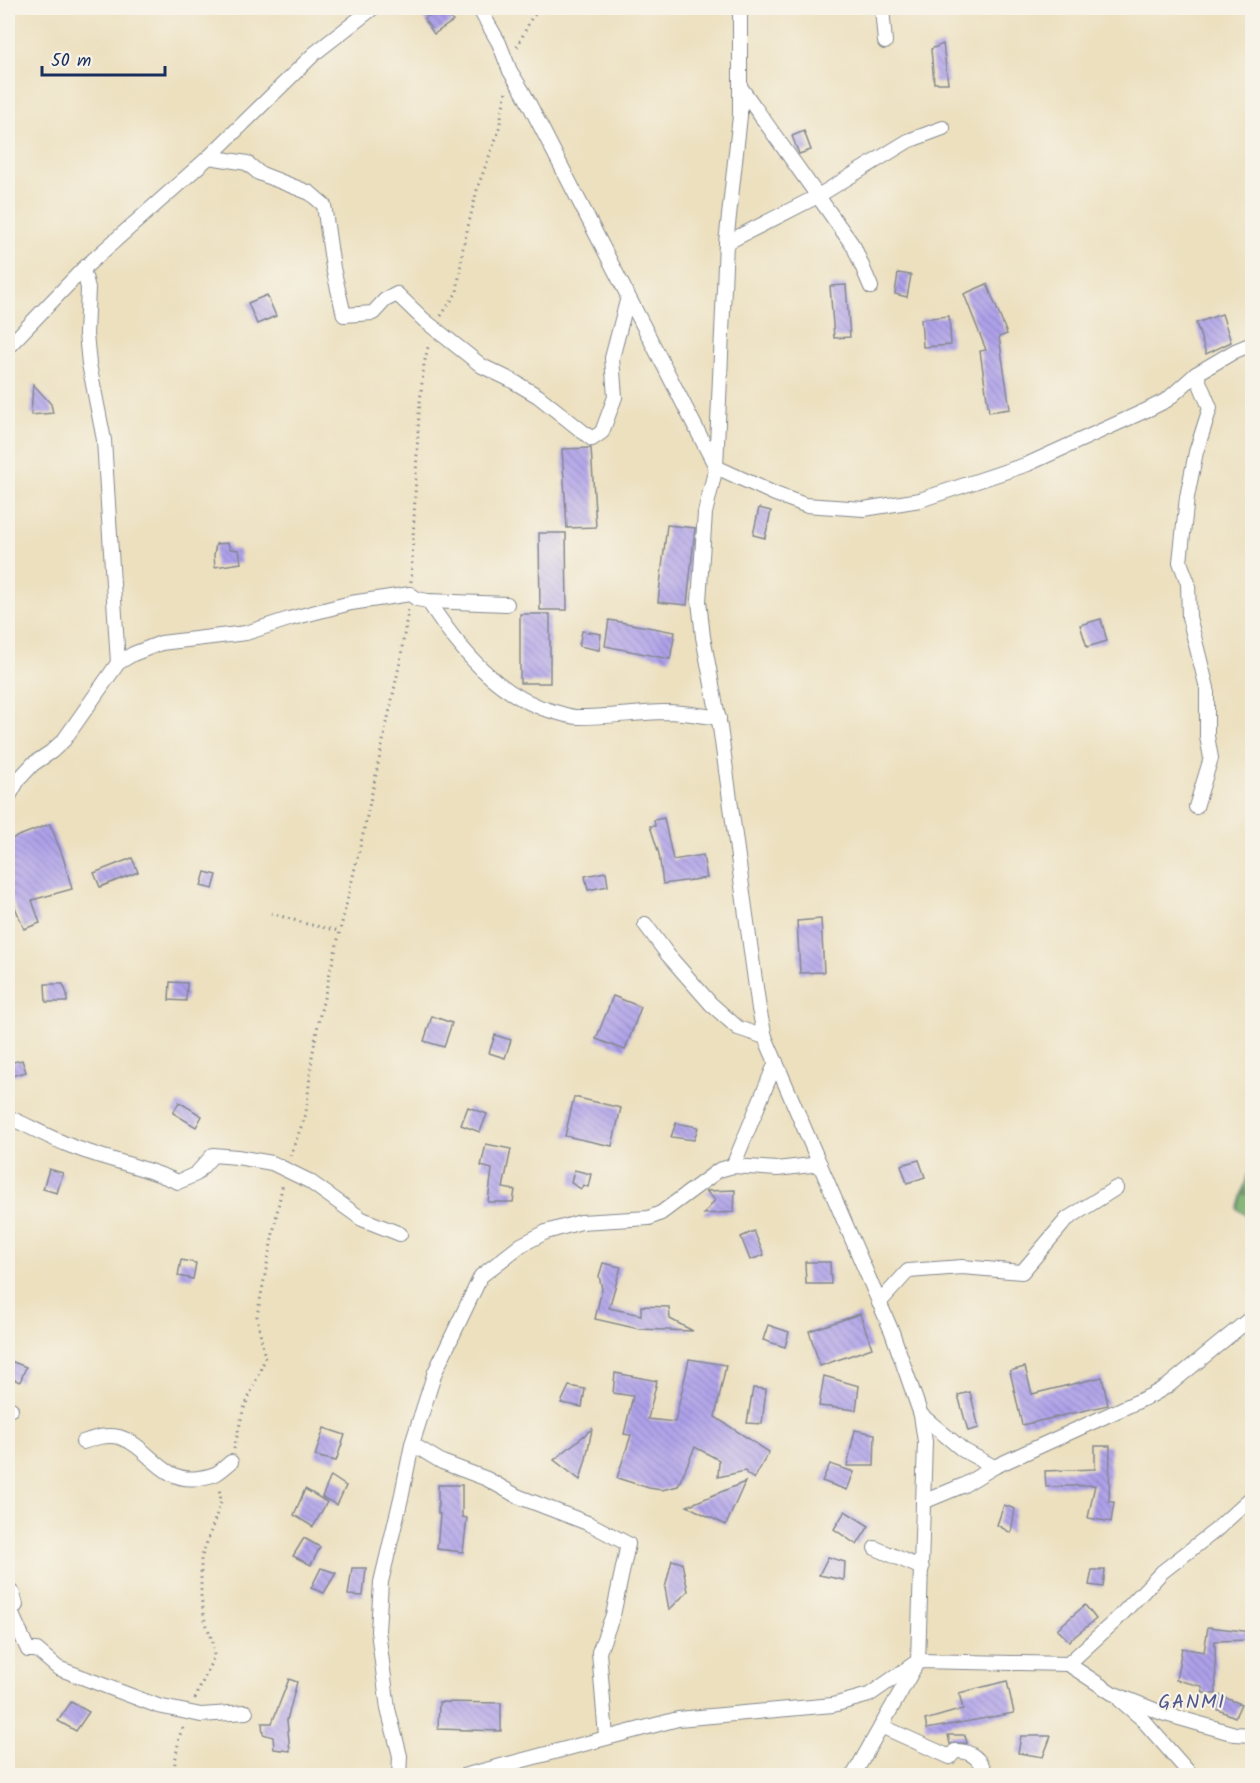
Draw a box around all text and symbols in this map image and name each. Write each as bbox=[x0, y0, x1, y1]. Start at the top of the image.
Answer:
scale bar bbox=[42, 39, 165, 77]
text: 50 m bbox=[51, 47, 91, 76]
district label: GANMI bbox=[1158, 1687, 1226, 1719]

